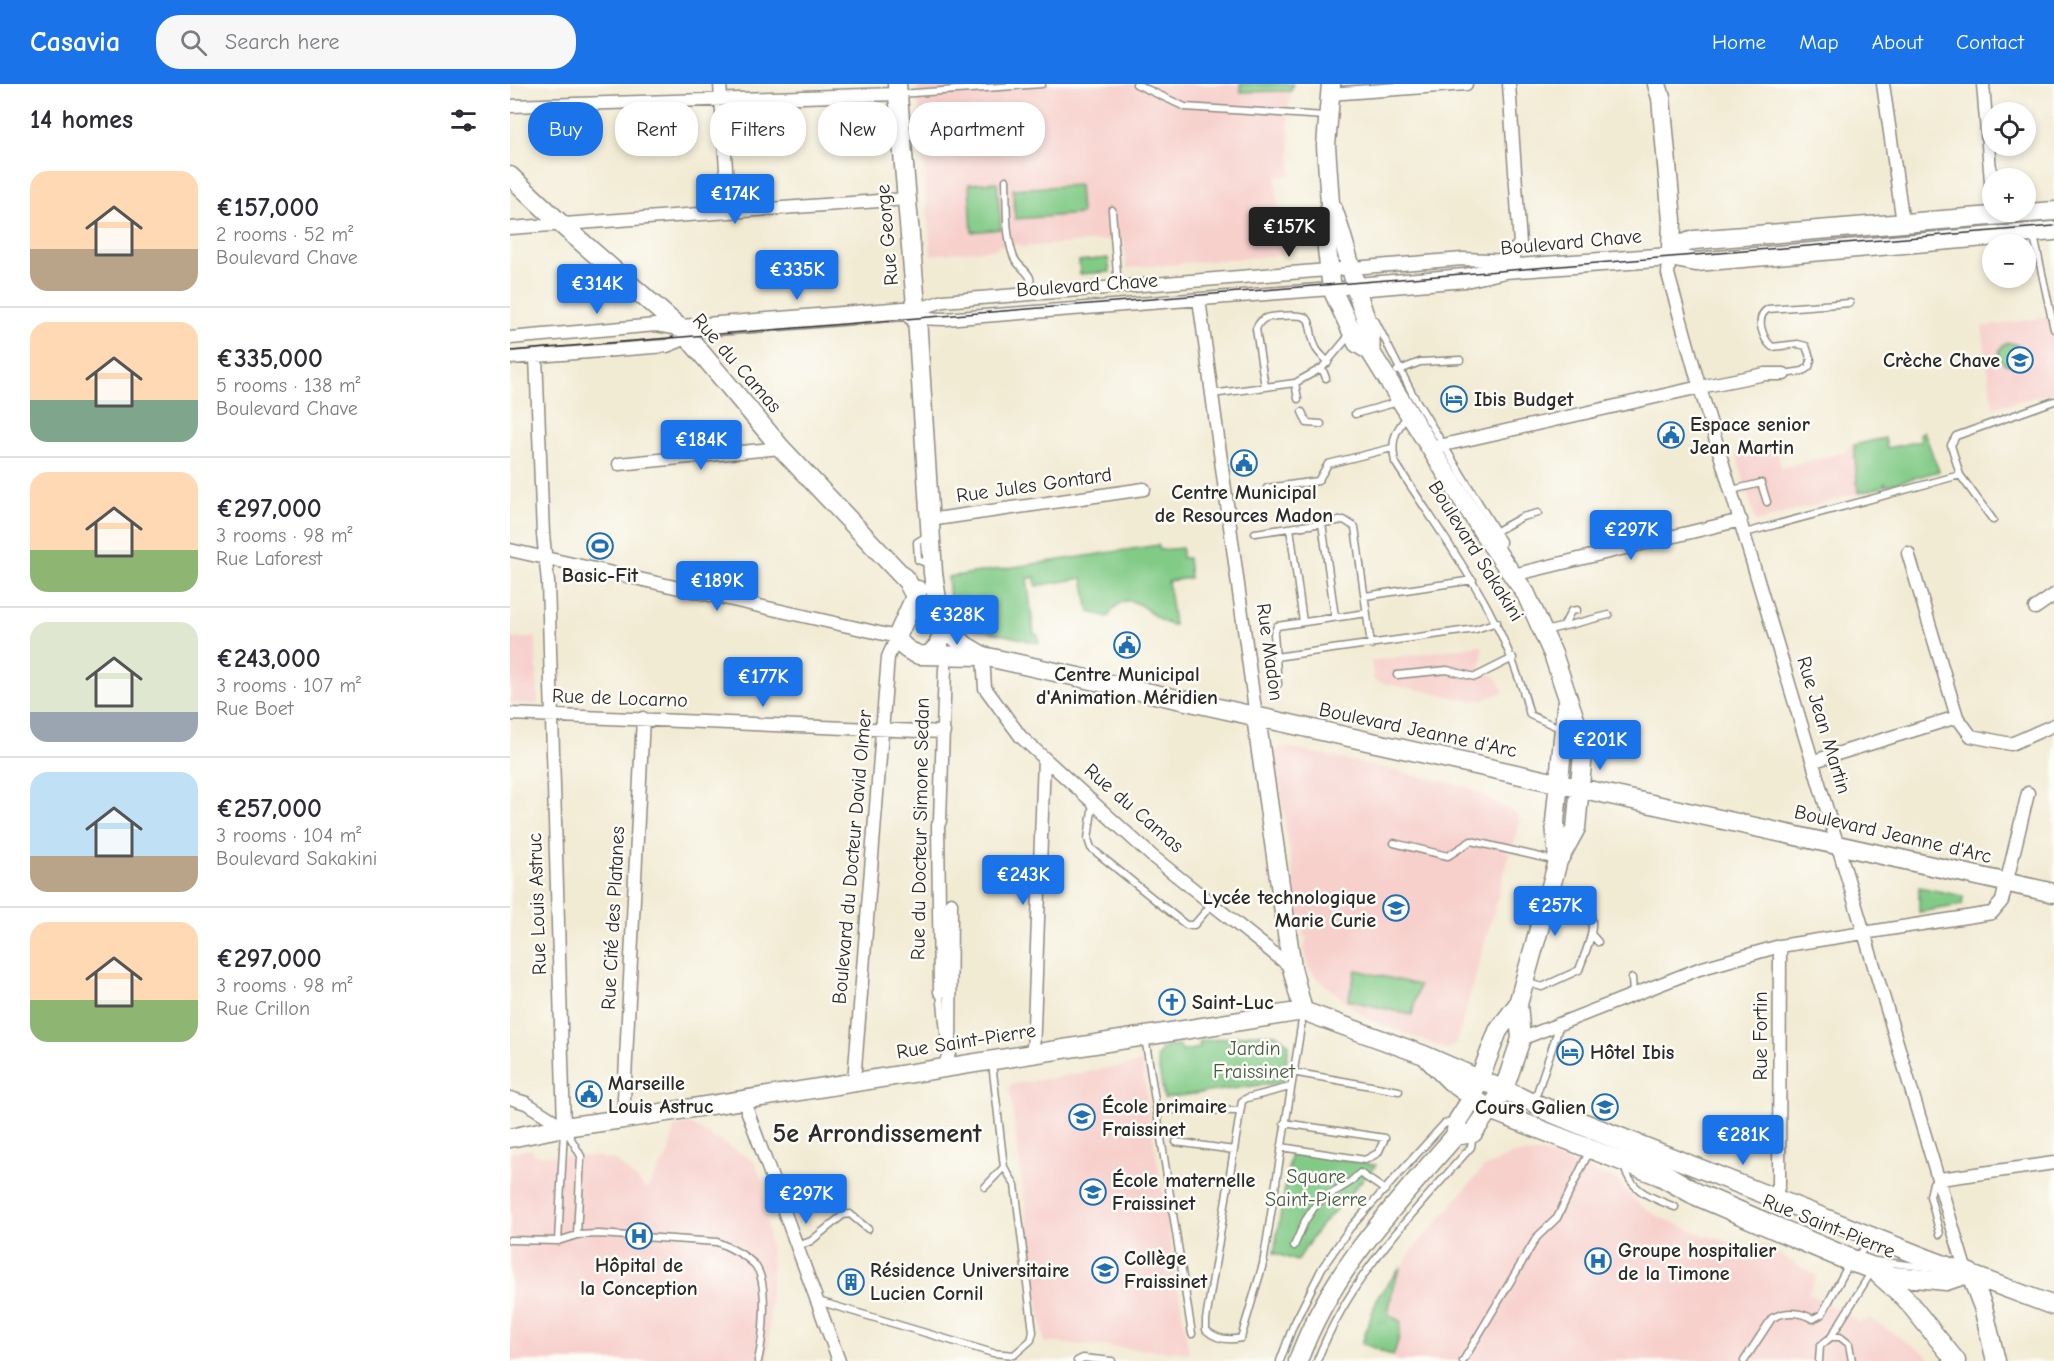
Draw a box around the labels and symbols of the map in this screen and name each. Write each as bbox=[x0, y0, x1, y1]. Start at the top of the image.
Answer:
pin: €174K bbox=[693, 174, 777, 225]
street label: Rue George bbox=[871, 183, 903, 287]
pin: €157K bbox=[1247, 207, 1331, 258]
street label: Boulevard Chave bbox=[1499, 224, 1643, 260]
pin: €335K bbox=[755, 250, 839, 301]
pin: €314K bbox=[555, 264, 639, 315]
street label: Boulevard Chave bbox=[1015, 269, 1159, 301]
street label: Rue du Camas bbox=[688, 309, 786, 417]
school or university icon: Crèche Chave bbox=[2005, 345, 2035, 375]
place label: Crèche Chave bbox=[1883, 349, 2000, 372]
hotel icon: Ibis Budget bbox=[1439, 384, 1469, 414]
place label: Ibis Budget bbox=[1474, 388, 1574, 411]
place label: Espace senior Jean Martin bbox=[1690, 413, 1810, 459]
pin: €184K bbox=[659, 420, 743, 471]
public building icon: Espace senior Jean Martin bbox=[1656, 420, 1686, 450]
public building icon: Centre Municipal de Resources Madon bbox=[1229, 448, 1259, 478]
street label: Rue Jules Gontard bbox=[955, 463, 1113, 507]
street label: Boulevard Sakakini bbox=[1424, 477, 1528, 625]
place label: Centre Municipal de Resources Madon bbox=[1155, 481, 1333, 527]
pin: €297K bbox=[1589, 510, 1673, 561]
sports icon: Basic-Fit bbox=[585, 531, 615, 561]
pin: €189K bbox=[675, 561, 759, 612]
place label: Basic-Fit bbox=[562, 564, 639, 587]
pin: €328K bbox=[915, 595, 999, 646]
street label: Rue Madon bbox=[1252, 602, 1288, 702]
public building icon: Centre Municipal d'Animation Méridien bbox=[1112, 630, 1142, 660]
street label: Rue Jean Martin bbox=[1792, 654, 1856, 796]
pin: €177K bbox=[721, 657, 805, 708]
place label: Centre Municipal d'Animation Méridien bbox=[1036, 663, 1218, 709]
street label: Rue de Locarno bbox=[552, 684, 688, 712]
street label: Rue du Docteur Simone Sedan bbox=[906, 697, 934, 961]
street label: Boulevard Jeanne d'Arc bbox=[1317, 698, 1519, 762]
street label: Boulevard du Docteur David Olmer bbox=[828, 709, 876, 1005]
pin: €201K bbox=[1558, 720, 1642, 771]
street label: Rue du Camas bbox=[1080, 759, 1188, 857]
street label: Boulevard Jeanne d'Arc bbox=[1792, 800, 1994, 868]
street label: Rue Cité des Platanes bbox=[597, 826, 629, 1010]
street label: Rue Louis Astruc bbox=[523, 832, 551, 976]
pin: €243K bbox=[981, 855, 1065, 906]
place label: Lycée technologique Marie Curie bbox=[1202, 886, 1376, 932]
pin: €257K bbox=[1513, 886, 1597, 937]
school or university icon: Lycée technologique Marie Curie bbox=[1381, 893, 1411, 923]
church icon: Saint-Luc bbox=[1157, 987, 1187, 1017]
place label: Saint-Luc bbox=[1192, 991, 1274, 1014]
street label: Rue Fortin bbox=[1749, 991, 1772, 1081]
street label: Rue Saint-Pierre bbox=[895, 1019, 1037, 1063]
park label: Jardin Fraissinet bbox=[1213, 1037, 1296, 1083]
hotel icon: Hôtel Ibis bbox=[1555, 1037, 1585, 1067]
place label: Hôtel Ibis bbox=[1590, 1041, 1674, 1064]
place label: Marseille Louis Astruc bbox=[608, 1072, 714, 1118]
public building icon: Marseille Louis Astruc bbox=[574, 1079, 604, 1109]
school or university icon: Cours Galien bbox=[1590, 1092, 1620, 1122]
place label: École primaire Fraissinet bbox=[1102, 1094, 1227, 1141]
place label: Cours Galien bbox=[1475, 1096, 1586, 1119]
school or university icon: École primaire Fraissinet bbox=[1067, 1102, 1097, 1132]
pin: €281K bbox=[1701, 1115, 1785, 1166]
district label: 5e Arrondissement bbox=[772, 1119, 982, 1149]
park label: Square Saint-Pierre bbox=[1265, 1165, 1367, 1211]
place label: École maternelle Fraissinet bbox=[1112, 1168, 1255, 1215]
pin: €297K bbox=[764, 1174, 848, 1225]
school or university icon: École maternelle Fraissinet bbox=[1078, 1177, 1108, 1207]
street label: Rue Saint-Pierre bbox=[1759, 1189, 1899, 1263]
hospital icon: Hôpital de la Conception bbox=[624, 1221, 654, 1251]
place label: Groupe hospitalier de la Timone bbox=[1618, 1239, 1776, 1285]
hospital icon: Groupe hospitalier de la Timone bbox=[1583, 1246, 1613, 1276]
place label: Collège Fraissinet bbox=[1124, 1247, 1208, 1293]
place label: Hôpital de la Conception bbox=[580, 1254, 698, 1300]
school or university icon: Collège Fraissinet bbox=[1090, 1255, 1120, 1285]
place label: Résidence Universitaire Lucien Cornil bbox=[870, 1259, 1069, 1305]
building icon: Résidence Universitaire Lucien Cornil bbox=[836, 1267, 866, 1297]

